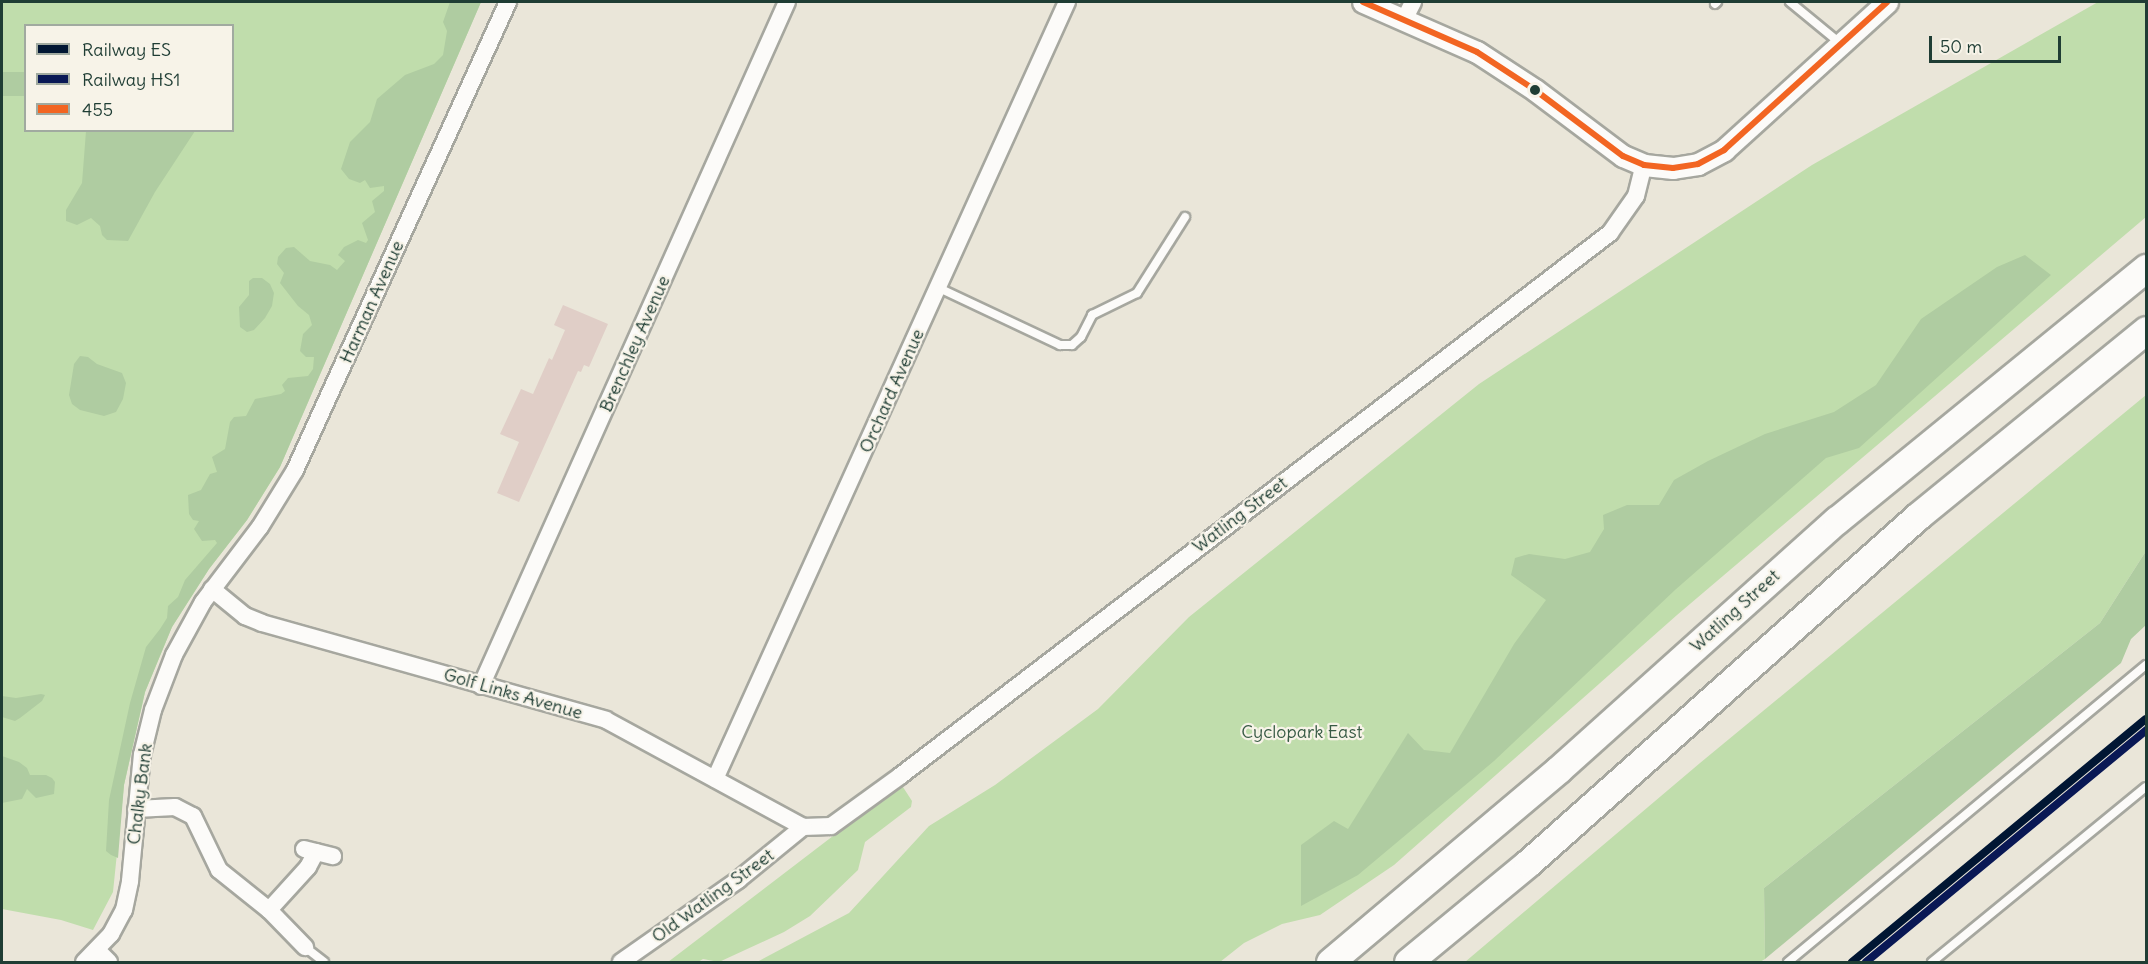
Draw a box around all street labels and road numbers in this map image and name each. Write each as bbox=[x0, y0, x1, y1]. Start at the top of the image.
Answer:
street label: Harman Avenue bbox=[335, 237, 409, 367]
street label: Brenchley Avenue bbox=[595, 273, 675, 415]
street label: Orchard Avenue bbox=[855, 326, 929, 456]
street label: Watling Street bbox=[1188, 472, 1292, 558]
street label: Watling Street bbox=[1686, 565, 1784, 657]
street label: Golf Links Avenue bbox=[441, 664, 585, 724]
street label: Chalky Bank bbox=[123, 742, 157, 846]
street label: Old Watling Street bbox=[648, 844, 778, 948]

